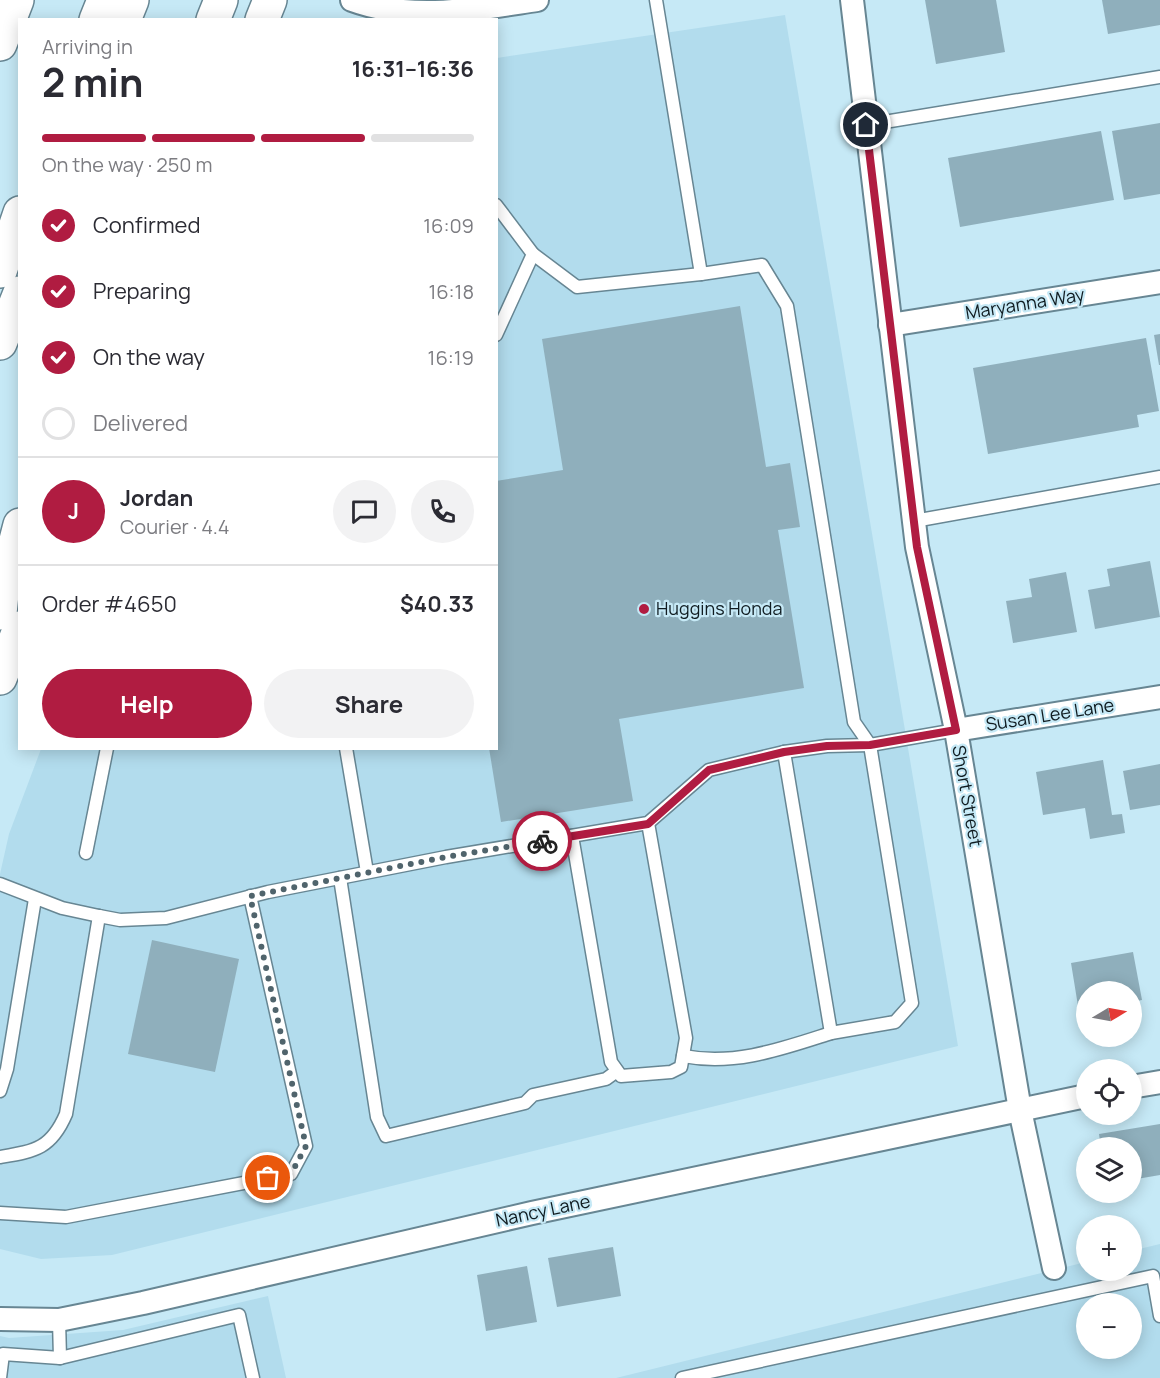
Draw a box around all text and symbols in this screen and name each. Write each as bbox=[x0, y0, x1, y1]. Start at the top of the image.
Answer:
text: Arriving in bbox=[42, 33, 133, 60]
text: 16:31–16:36 bbox=[352, 54, 474, 84]
text: 2 min bbox=[42, 55, 143, 109]
pin bbox=[840, 99, 891, 150]
icon: home bbox=[849, 108, 882, 141]
text: On the way · 250 m bbox=[42, 151, 212, 178]
icon: check bbox=[42, 209, 75, 242]
text: Confirmed bbox=[93, 210, 201, 240]
text: 16:09 bbox=[423, 212, 474, 239]
icon: check bbox=[42, 275, 75, 308]
text: Preparing bbox=[93, 276, 191, 306]
text: 16:18 bbox=[428, 278, 474, 305]
street label: Maryanna Way bbox=[963, 282, 1087, 324]
icon: check bbox=[42, 341, 75, 374]
text: On the way bbox=[93, 342, 205, 372]
text: 16:19 bbox=[428, 344, 474, 371]
text: Delivered bbox=[93, 408, 188, 438]
button: chat bbox=[333, 480, 396, 543]
button: phone bbox=[411, 480, 474, 543]
text: Jordan bbox=[120, 483, 193, 513]
text: J bbox=[68, 496, 79, 526]
text: Courier · 4.4 bbox=[120, 513, 230, 540]
text: Order #4650 bbox=[42, 589, 177, 619]
text: $40.33 bbox=[400, 589, 474, 619]
place label: Huggins Honda bbox=[656, 596, 783, 620]
marker: Huggins Honda bbox=[637, 602, 651, 616]
button: Help bbox=[42, 669, 252, 738]
button: Share bbox=[264, 669, 474, 738]
street label: Susan Lee Lane bbox=[984, 692, 1116, 736]
street label: Short Street bbox=[947, 743, 989, 848]
courier bbox=[512, 811, 572, 871]
icon: bike bbox=[526, 825, 559, 858]
north arrow bbox=[1076, 981, 1142, 1047]
map controls bbox=[1076, 981, 1142, 1359]
button: locate bbox=[1076, 1059, 1142, 1125]
button: layers bbox=[1076, 1137, 1142, 1203]
pin bbox=[242, 1152, 293, 1203]
icon: bag bbox=[251, 1161, 284, 1194]
street label: Nancy Lane bbox=[493, 1188, 592, 1232]
button: + bbox=[1076, 1215, 1142, 1281]
button: − bbox=[1076, 1293, 1142, 1359]

